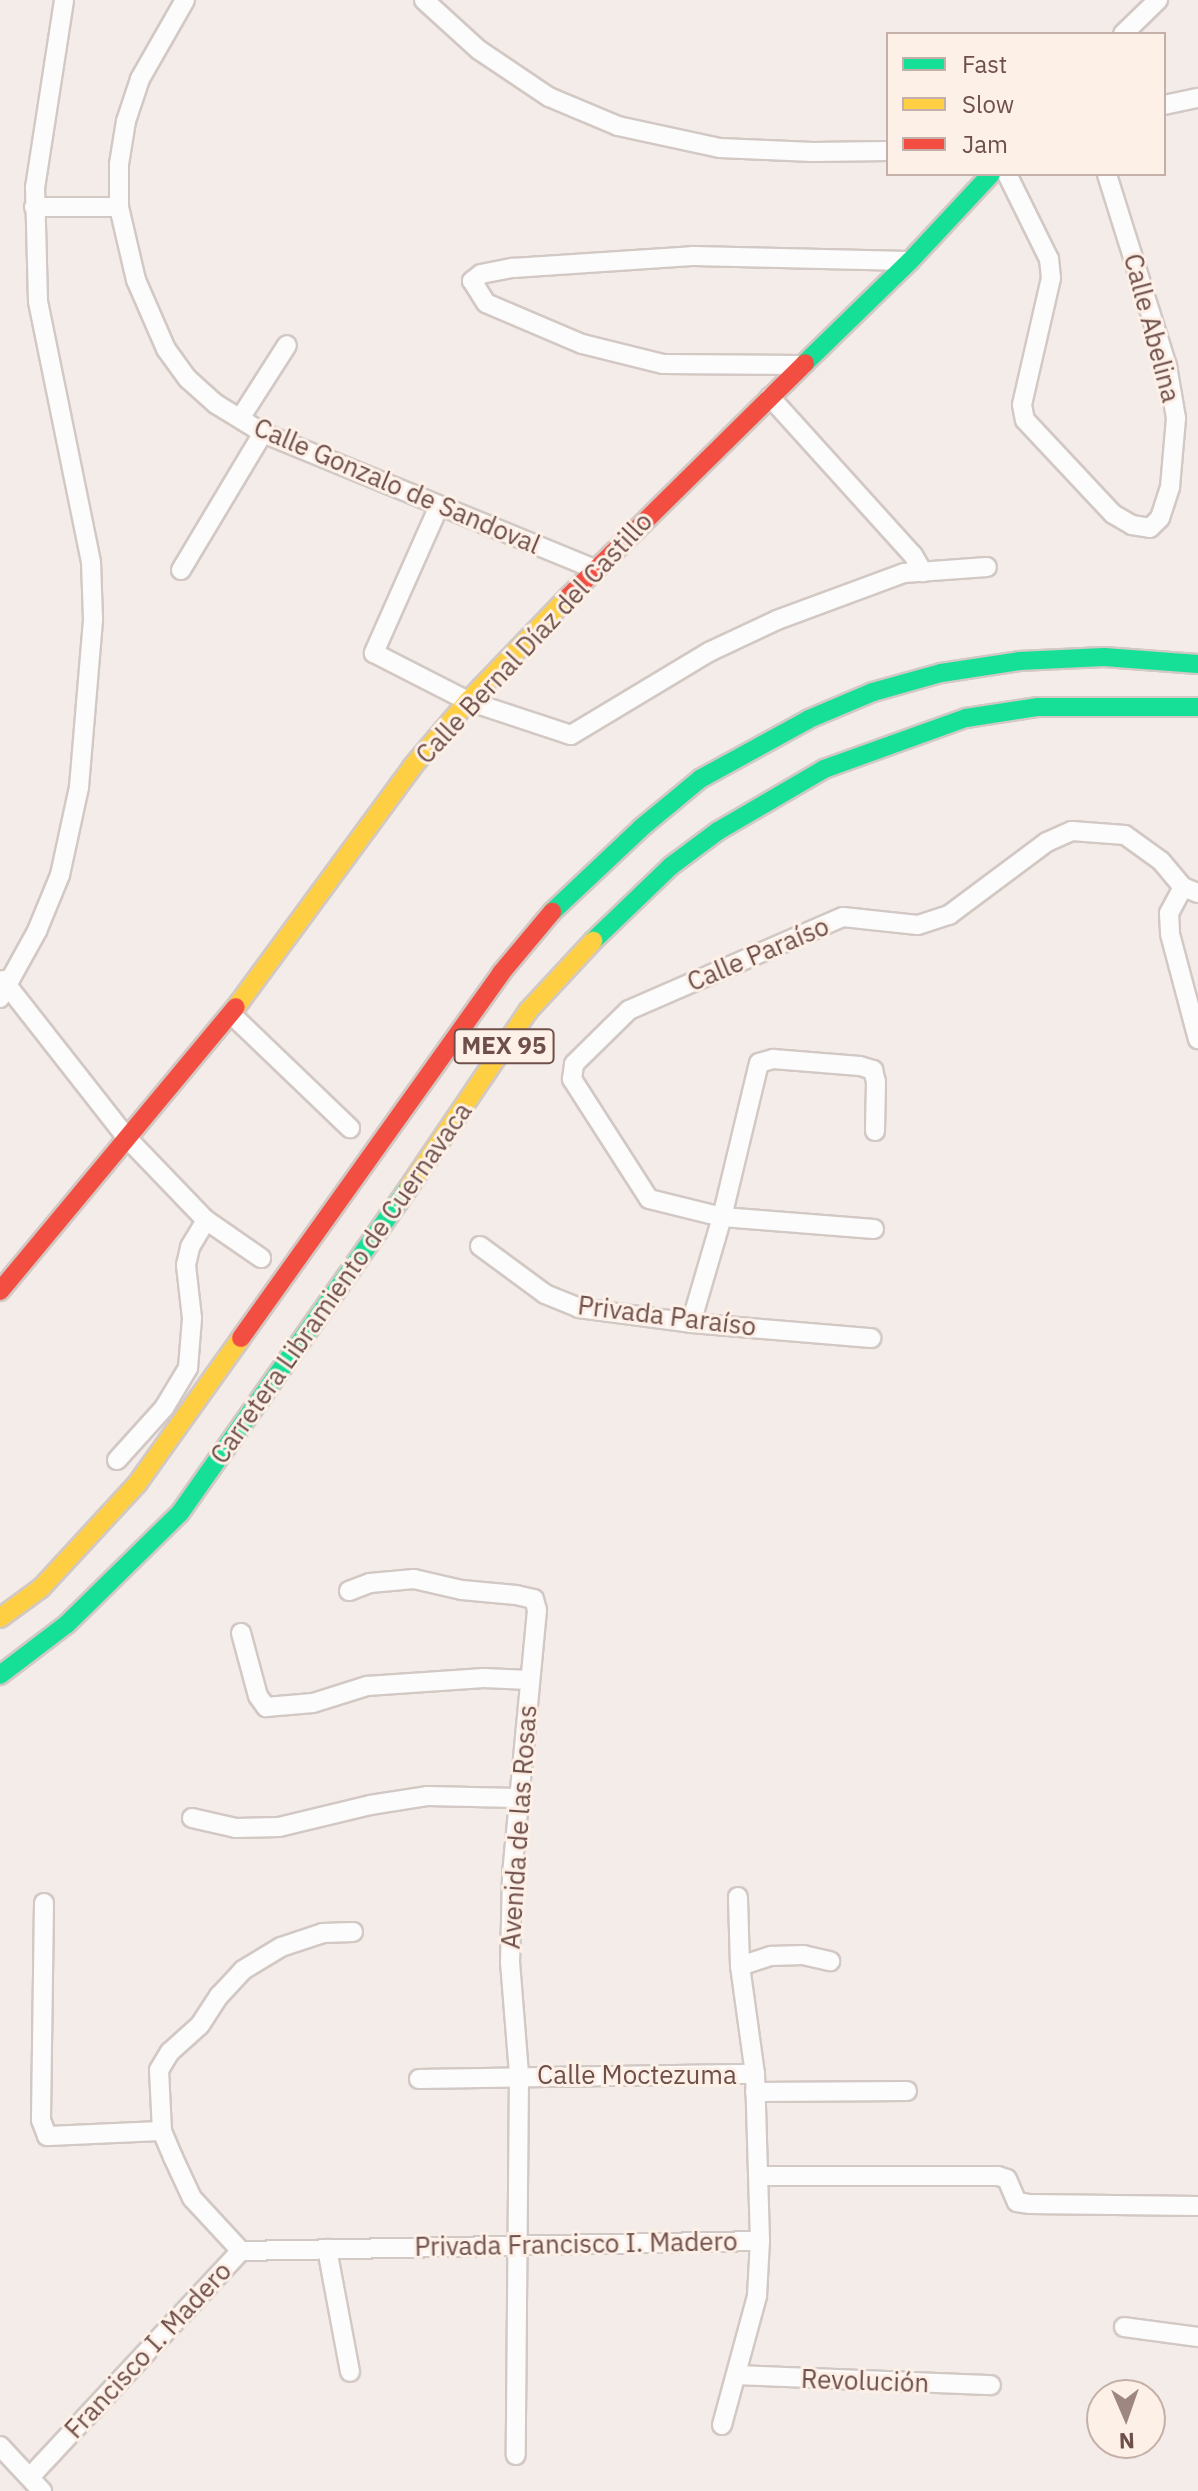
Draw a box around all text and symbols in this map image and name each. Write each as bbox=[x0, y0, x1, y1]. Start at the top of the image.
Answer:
legend bbox=[886, 32, 1166, 176]
text: Fast bbox=[962, 48, 1007, 80]
text: Slow bbox=[962, 88, 1014, 120]
text: Jam bbox=[962, 128, 1008, 160]
street label: Calle Abelina bbox=[1117, 250, 1187, 406]
street label: Calle Gonzalo de Sandoval bbox=[249, 412, 545, 560]
street label: Calle Bernal Díaz del Castillo bbox=[409, 506, 659, 770]
street label: Calle Paraíso bbox=[682, 910, 834, 998]
road number: MEX 95 bbox=[452, 1026, 556, 1066]
street label: Carretera Libramiento de Cuernavaca bbox=[204, 1096, 478, 1470]
street label: Privada Paraíso bbox=[576, 1290, 758, 1342]
street label: Avenida de las Rosas bbox=[495, 1704, 543, 1950]
street label: Calle Moctezuma bbox=[537, 2059, 737, 2091]
street label: Privada Francisco I. Madero bbox=[414, 2226, 738, 2262]
street label: Francisco I. Madero bbox=[58, 2255, 238, 2445]
street label: Revolución bbox=[800, 2363, 930, 2399]
north arrow bbox=[1086, 2379, 1166, 2459]
text: N bbox=[1118, 2427, 1135, 2456]

